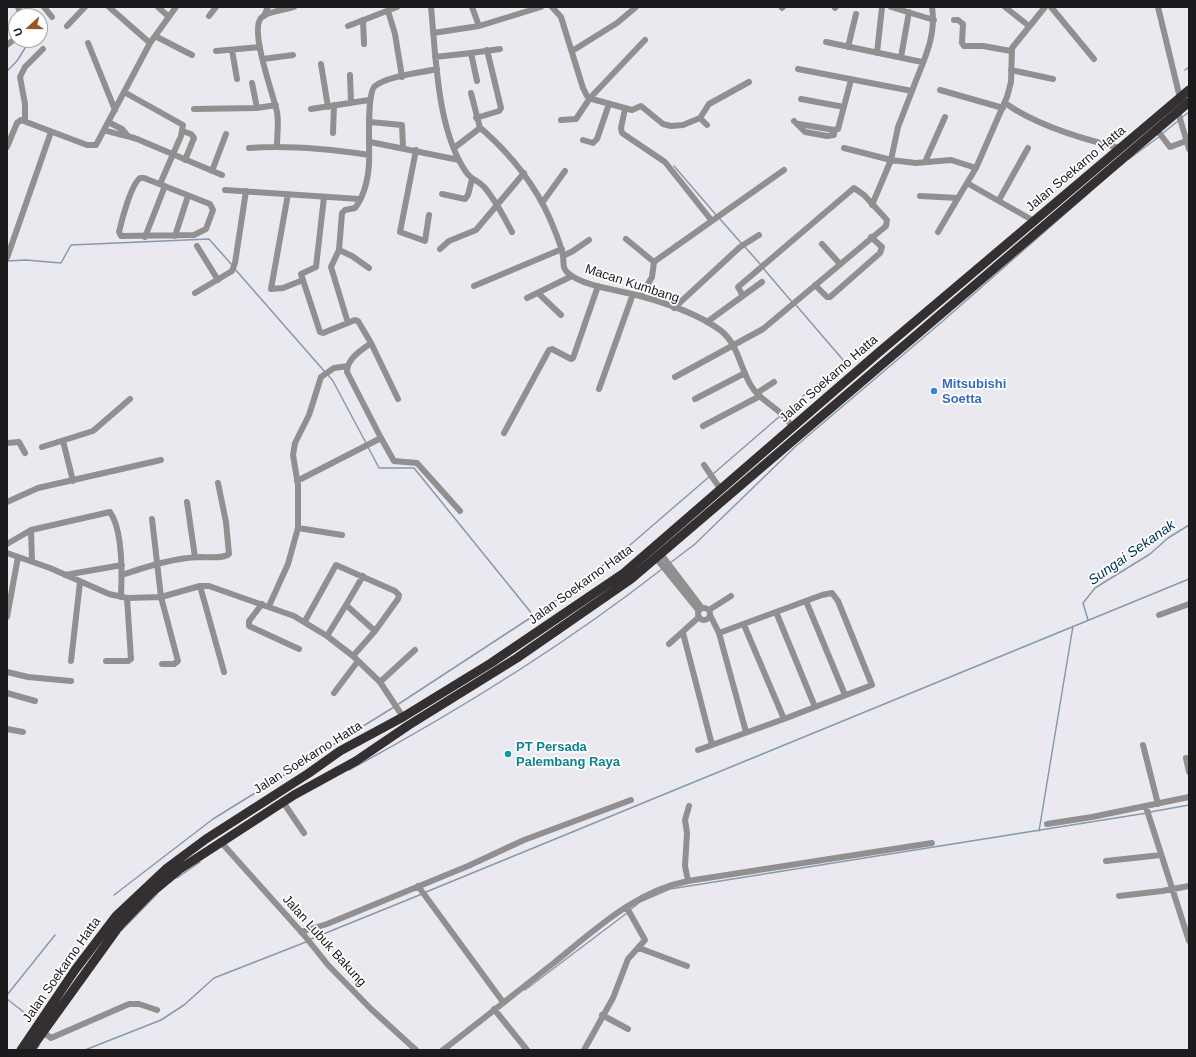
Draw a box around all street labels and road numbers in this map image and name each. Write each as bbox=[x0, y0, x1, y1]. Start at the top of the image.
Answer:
street label: Jalan Soekarno Hatta bbox=[1023, 123, 1129, 215]
street label: Macan Kumbang bbox=[583, 261, 681, 307]
street label: Jalan Soekarno Hatta bbox=[777, 332, 881, 426]
street label: Jalan Soekarno Hatta bbox=[526, 542, 636, 628]
street label: Jalan Soekarno Hatta bbox=[251, 718, 365, 798]
street label: Jalan Lubuk Bakung bbox=[279, 892, 369, 990]
street label: Jalan Soekarno Hatta bbox=[20, 914, 104, 1026]

